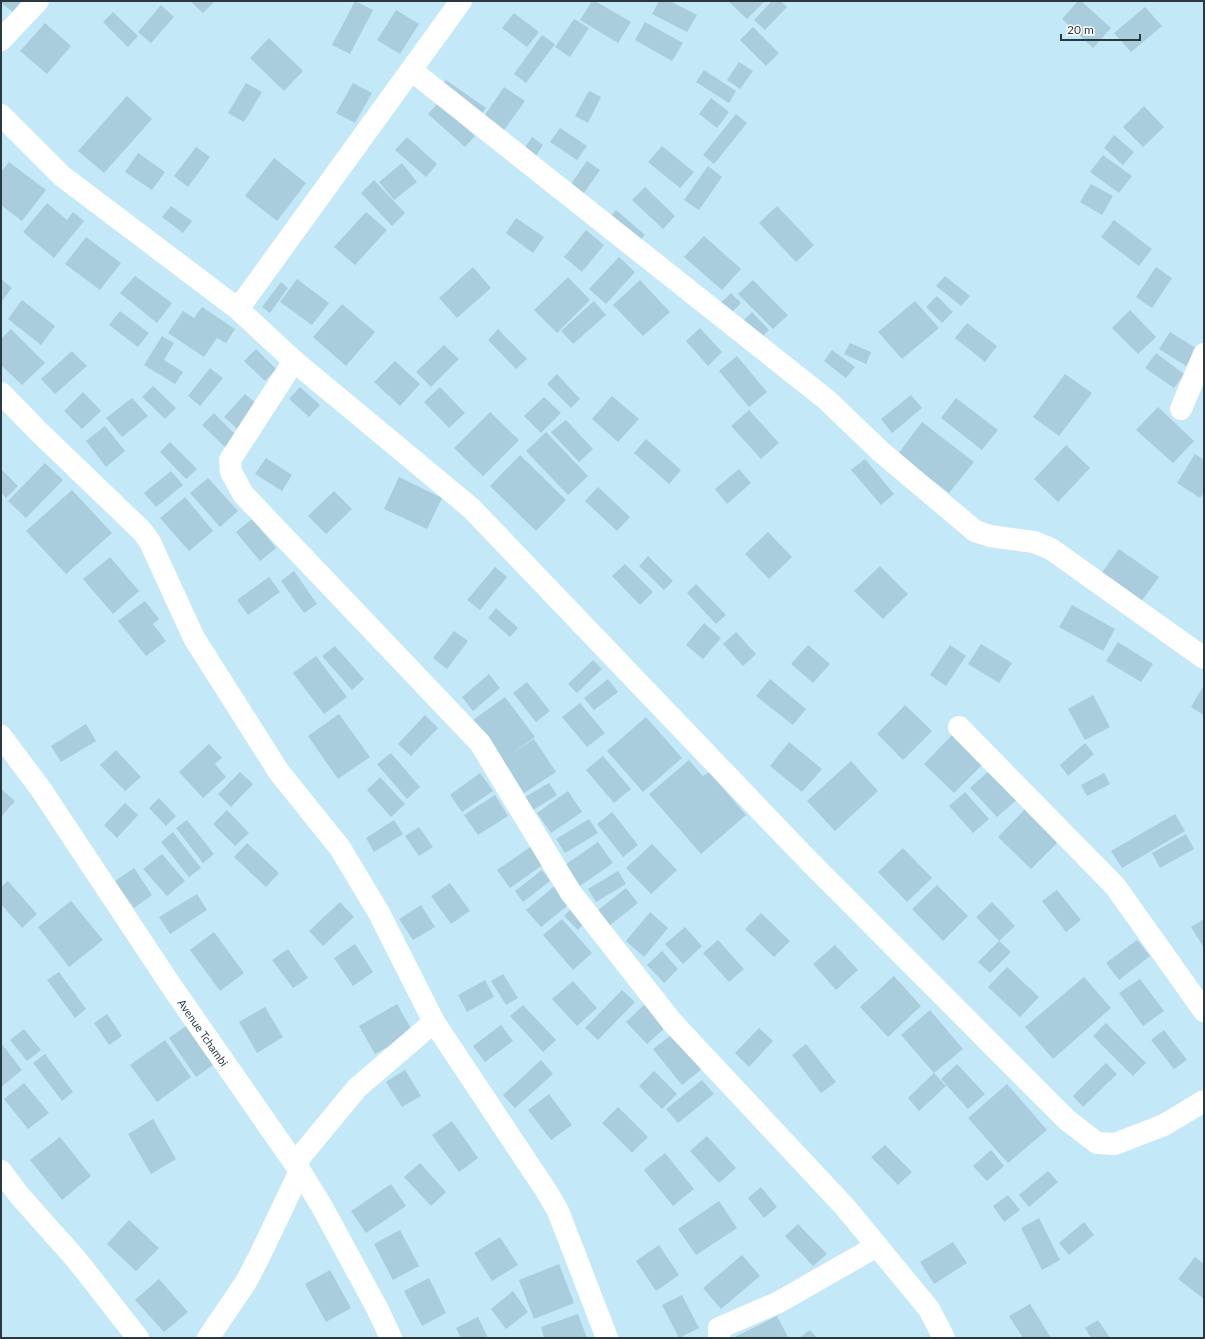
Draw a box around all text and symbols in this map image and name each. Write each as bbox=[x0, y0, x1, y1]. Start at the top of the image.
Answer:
scale bar bbox=[1061, 16, 1140, 42]
text: 20 m bbox=[1067, 22, 1094, 37]
street label: Avenue Tchambi bbox=[176, 996, 232, 1069]

